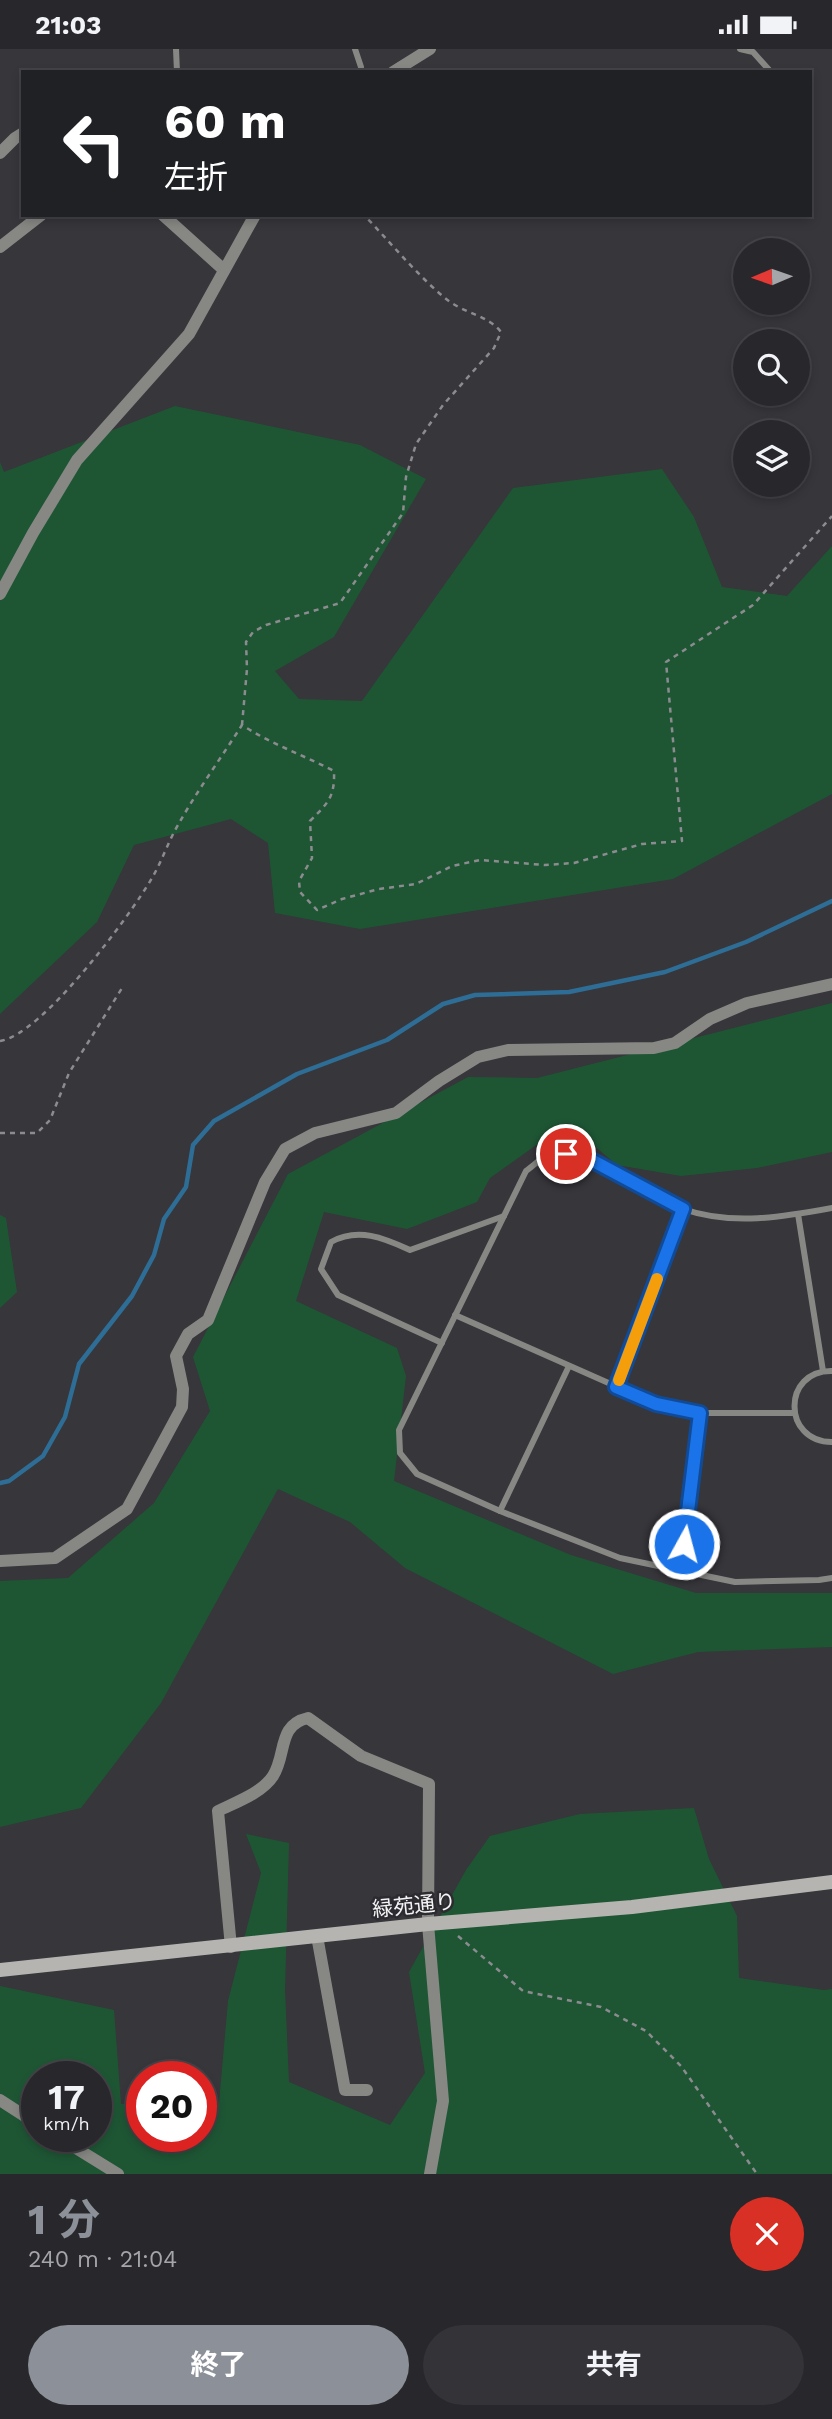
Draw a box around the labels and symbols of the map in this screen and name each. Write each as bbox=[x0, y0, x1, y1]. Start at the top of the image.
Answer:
north arrow bbox=[733, 238, 810, 315]
pin bbox=[536, 1124, 596, 1184]
position arrow bbox=[647, 1507, 721, 1581]
street label: 緑苑通り bbox=[371, 1888, 457, 1922]
speed limit sign: 20 bbox=[126, 2061, 217, 2152]

